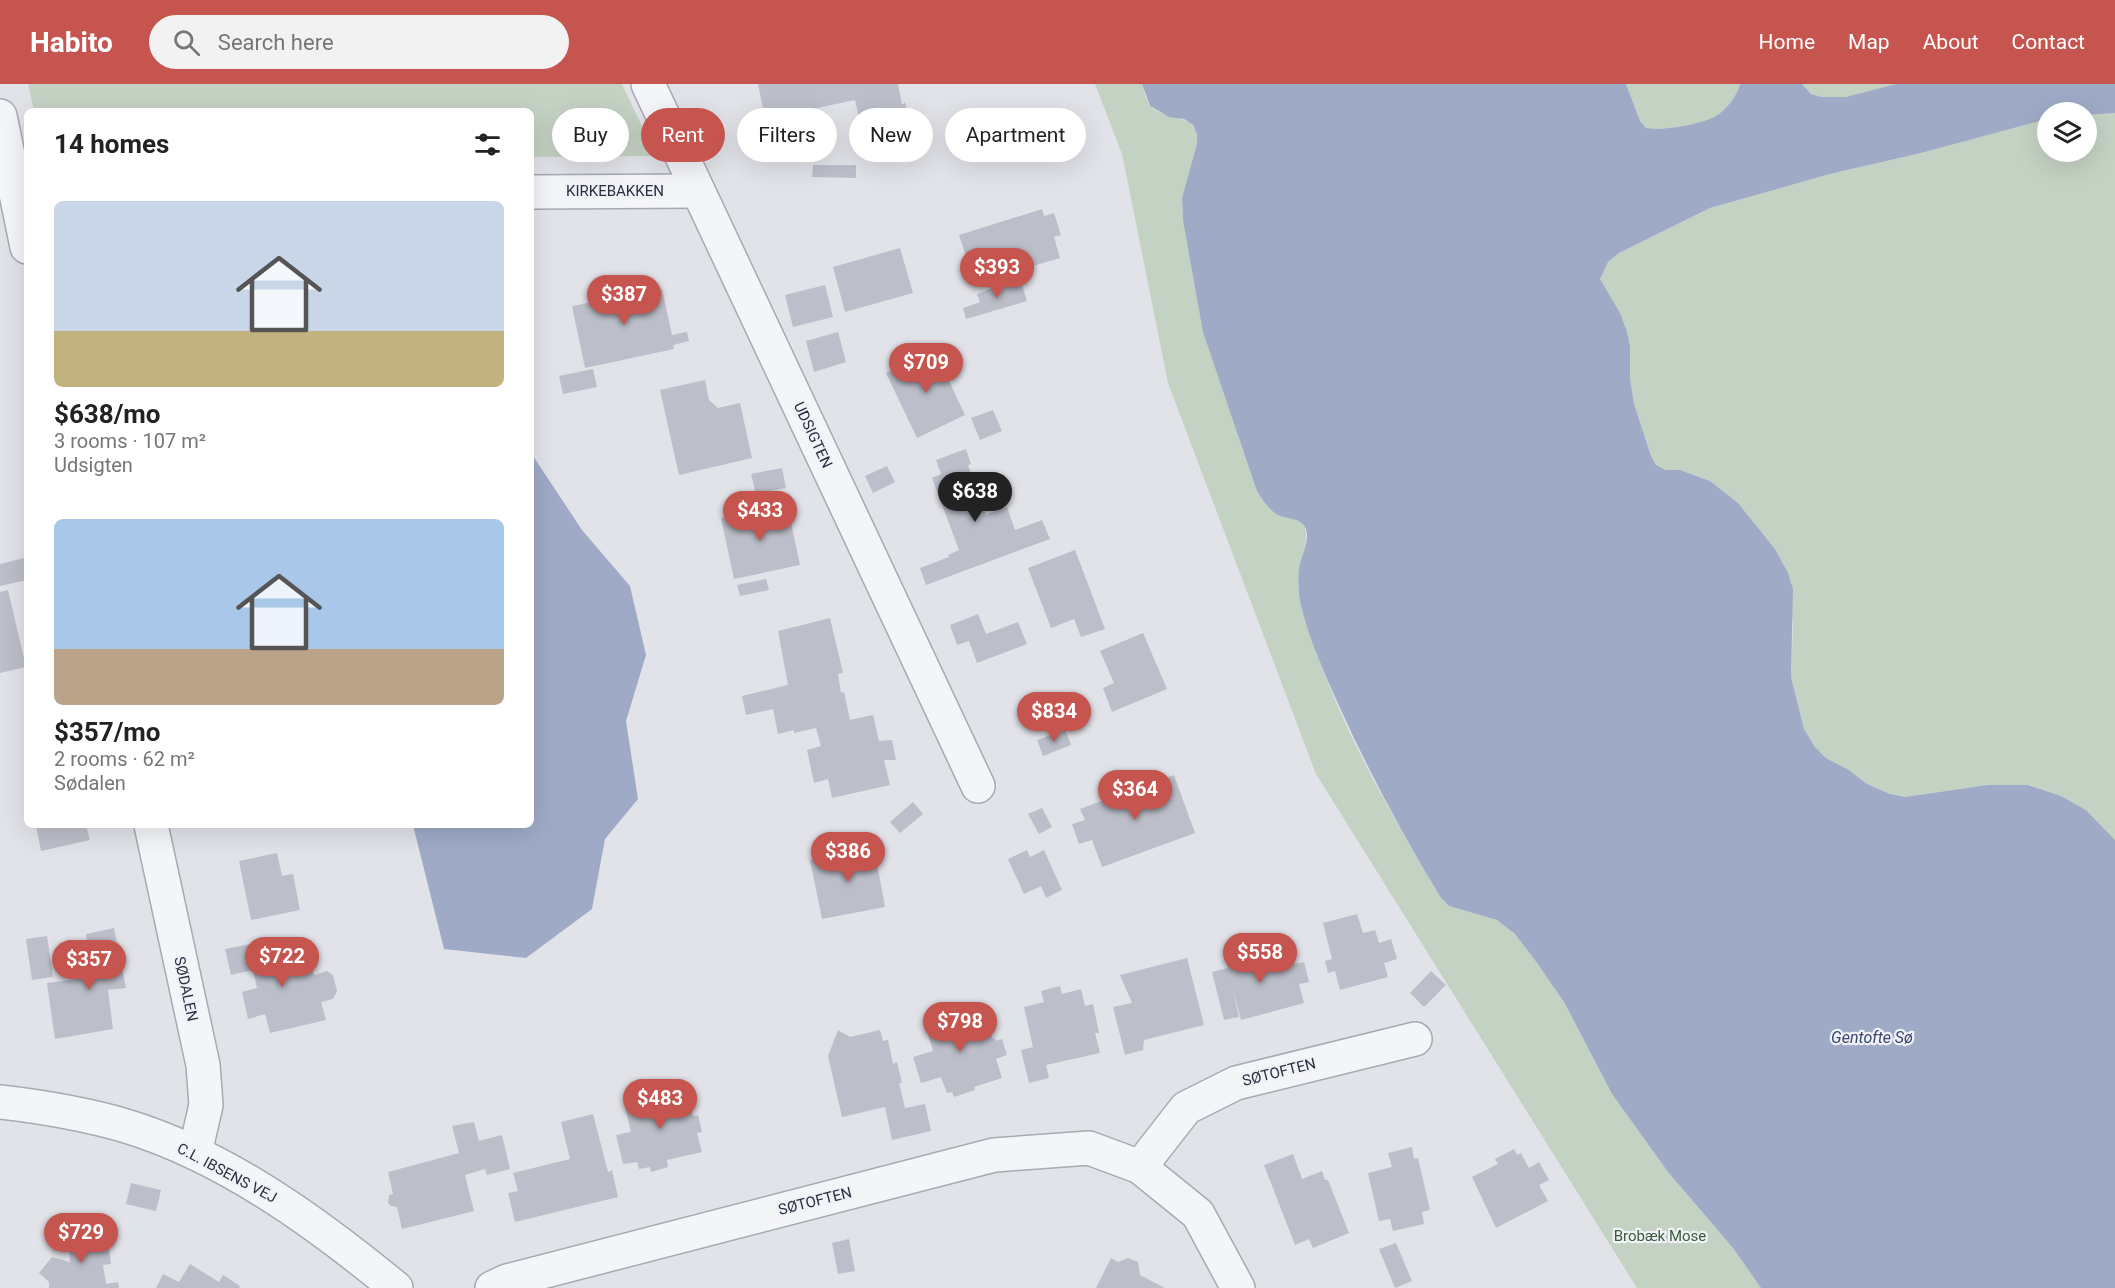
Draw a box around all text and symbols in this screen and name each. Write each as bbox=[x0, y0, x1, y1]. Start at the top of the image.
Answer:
search box bbox=[149, 15, 569, 69]
text: Habito bbox=[30, 26, 113, 59]
icon: search bbox=[170, 26, 203, 59]
text: Search here bbox=[218, 30, 334, 55]
text: Home bbox=[1759, 30, 1815, 54]
text: Map bbox=[1848, 30, 1890, 54]
text: About bbox=[1923, 30, 1979, 54]
text: Contact bbox=[2012, 30, 2085, 54]
map controls bbox=[2037, 102, 2097, 162]
button: layers bbox=[2037, 102, 2097, 162]
chip: Buy bbox=[552, 108, 629, 162]
chip: Rent bbox=[641, 108, 725, 162]
chip: Filters bbox=[737, 108, 837, 162]
chip: New bbox=[849, 108, 933, 162]
chip: Apartment bbox=[945, 108, 1086, 162]
icon: filters bbox=[471, 128, 504, 161]
text: 14 homes bbox=[54, 129, 169, 159]
street label: KIRKEBAKKEN bbox=[566, 182, 664, 200]
icon: home bbox=[225, 240, 333, 348]
pin: $393 bbox=[961, 248, 1033, 299]
text: $393 bbox=[974, 255, 1020, 279]
pin: $387 bbox=[588, 275, 660, 326]
text: $387 bbox=[601, 282, 647, 306]
pin: $709 bbox=[890, 343, 962, 394]
text: $709 bbox=[903, 350, 949, 374]
text: $638/mo bbox=[54, 399, 161, 429]
street label: UDSIGTEN bbox=[790, 399, 836, 471]
text: 3 rooms · 107 m² bbox=[54, 429, 206, 453]
text: Udsigten bbox=[54, 453, 133, 477]
pin: $638 bbox=[939, 472, 1011, 523]
text: $638 bbox=[952, 479, 998, 503]
pin: $433 bbox=[724, 491, 796, 542]
text: $433 bbox=[737, 498, 783, 522]
icon: home bbox=[225, 558, 333, 666]
pin: $834 bbox=[1018, 692, 1090, 743]
text: $834 bbox=[1031, 699, 1077, 723]
text: $357/mo bbox=[54, 717, 161, 747]
text: 2 rooms · 62 m² bbox=[54, 747, 195, 771]
pin: $364 bbox=[1099, 770, 1171, 821]
text: Sødalen bbox=[54, 771, 126, 795]
text: $364 bbox=[1112, 777, 1158, 801]
pin: $386 bbox=[812, 832, 884, 883]
text: $386 bbox=[825, 839, 871, 863]
pin: $558 bbox=[1224, 933, 1296, 984]
pin: $722 bbox=[246, 937, 318, 988]
pin: $357 bbox=[53, 940, 125, 991]
text: $558 bbox=[1237, 940, 1283, 964]
text: $722 bbox=[259, 944, 305, 968]
text: $357 bbox=[66, 947, 112, 971]
street label: SØDALEN bbox=[170, 955, 202, 1023]
pin: $798 bbox=[924, 1002, 996, 1053]
text: $798 bbox=[937, 1009, 983, 1033]
water label: Gentofte Sø bbox=[1831, 1028, 1913, 1047]
street label: SØTOFTEN bbox=[1240, 1054, 1318, 1090]
pin: $483 bbox=[624, 1079, 696, 1130]
text: $483 bbox=[637, 1086, 683, 1110]
street label: C.L. IBSENS VEJ bbox=[174, 1139, 280, 1207]
street label: SØTOFTEN bbox=[776, 1183, 854, 1219]
pin: $729 bbox=[45, 1213, 117, 1264]
text: $729 bbox=[58, 1220, 104, 1244]
park label: Brobæk Mose bbox=[1614, 1227, 1706, 1245]

